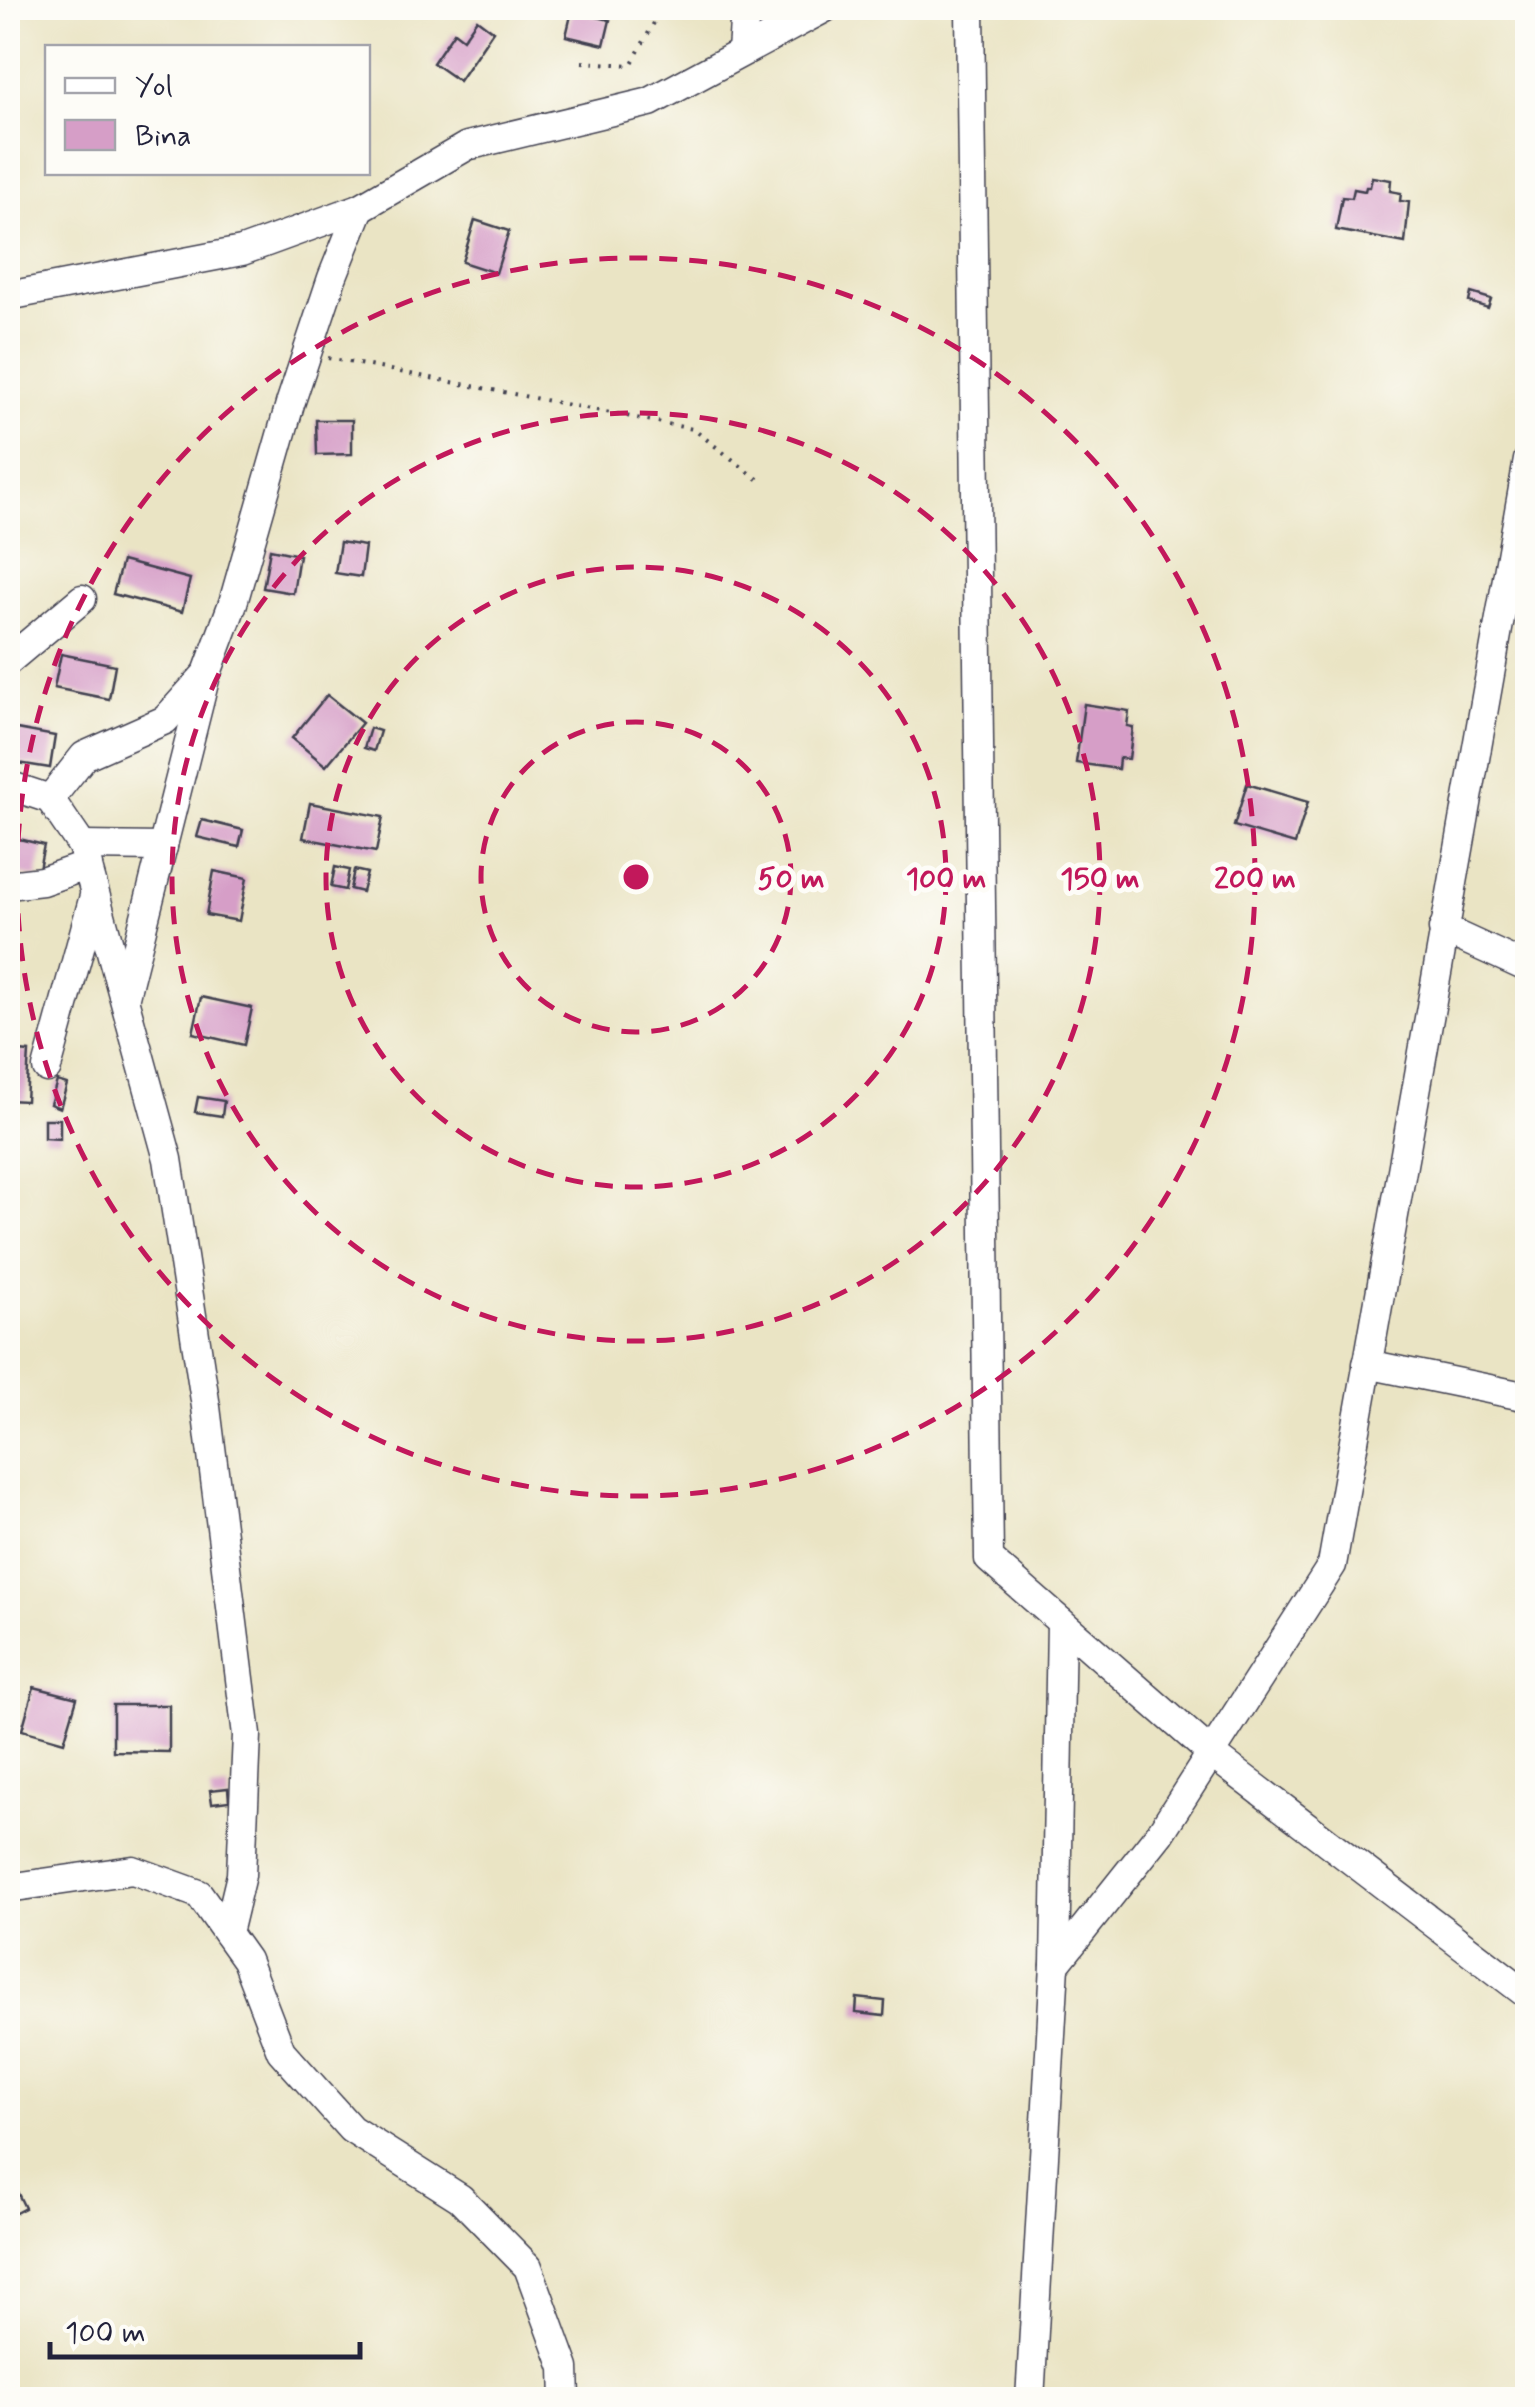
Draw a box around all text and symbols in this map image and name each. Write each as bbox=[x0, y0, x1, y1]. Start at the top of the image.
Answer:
legend bbox=[45, 45, 370, 175]
text: Yol bbox=[135, 67, 173, 106]
text: Bina bbox=[135, 117, 191, 156]
centre of rings bbox=[618, 859, 654, 895]
text: 50 m bbox=[757, 860, 825, 899]
text: 100 m bbox=[906, 860, 986, 899]
text: 150 m bbox=[1060, 860, 1140, 899]
text: 200 m bbox=[1214, 860, 1296, 899]
scale bar bbox=[50, 2297, 360, 2359]
text: 100 m bbox=[65, 2314, 146, 2353]

